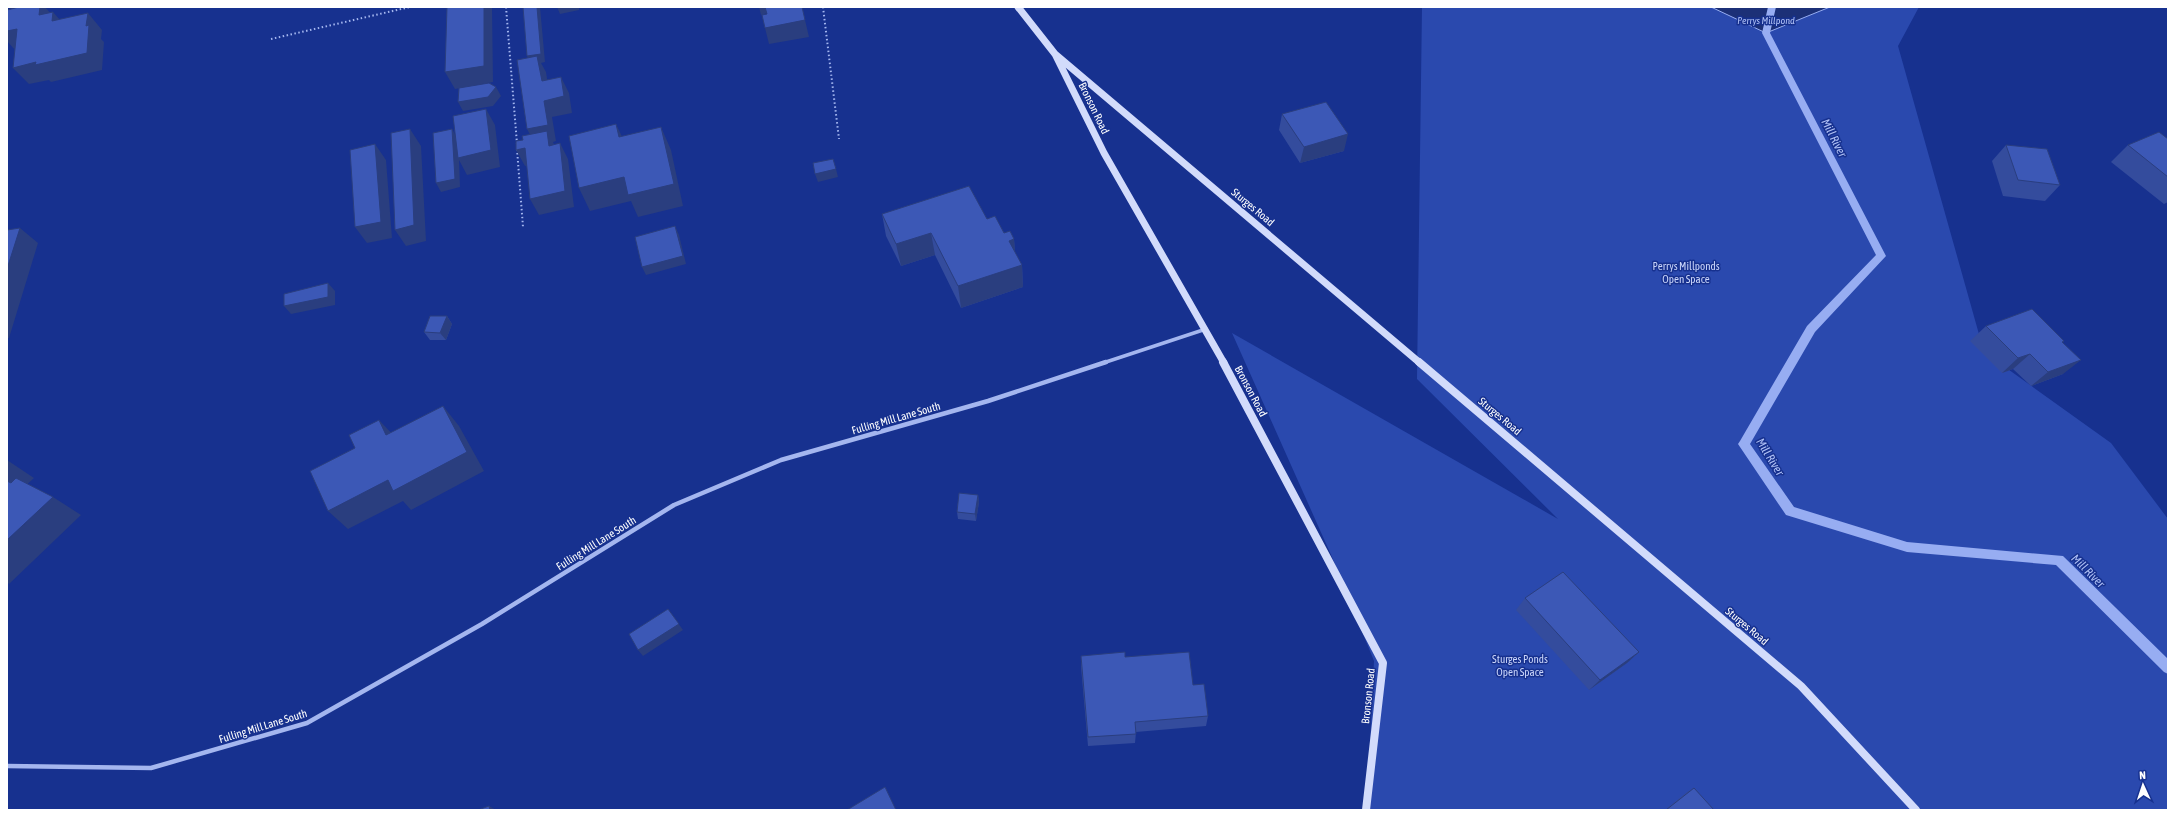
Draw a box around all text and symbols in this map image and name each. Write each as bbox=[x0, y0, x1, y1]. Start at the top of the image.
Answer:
water label: Perrys Millpond bbox=[1737, 15, 1795, 26]
street label: Bronson Road bbox=[1076, 80, 1112, 136]
water label: Mill River bbox=[1818, 116, 1850, 160]
street label: Sturges Road bbox=[1229, 186, 1277, 228]
park label: Perrys Millponds Open Space bbox=[1652, 260, 1720, 285]
street label: Bronson Road bbox=[1233, 364, 1269, 418]
street label: Sturges Road bbox=[1476, 395, 1524, 437]
street label: Fulling Mill Lane South bbox=[850, 400, 942, 436]
water label: Mill River bbox=[1753, 436, 1787, 479]
street label: Fulling Mill Lane South bbox=[554, 514, 638, 572]
water label: Mill River bbox=[2068, 551, 2108, 591]
street label: Sturges Road bbox=[1723, 605, 1771, 647]
park label: Sturges Ponds Open Space bbox=[1492, 653, 1548, 678]
street label: Bronson Road bbox=[1359, 668, 1377, 724]
street label: Fulling Mill Lane South bbox=[217, 707, 309, 745]
north arrow bbox=[2123, 765, 2163, 805]
text: N bbox=[2139, 769, 2146, 781]

